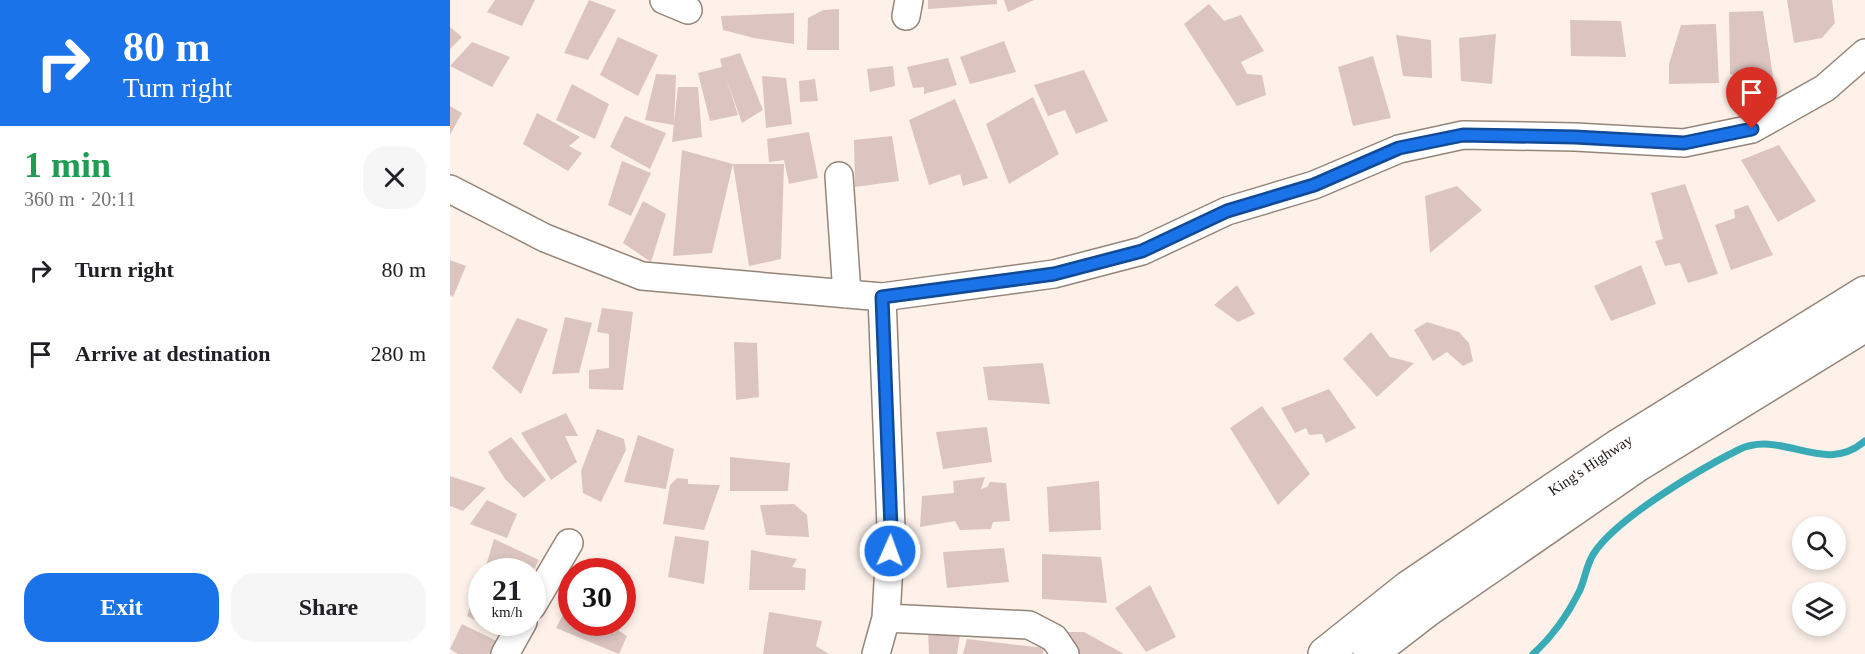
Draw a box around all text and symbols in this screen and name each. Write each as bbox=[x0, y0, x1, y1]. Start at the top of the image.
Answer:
icon: right bbox=[24, 24, 102, 102]
text: 80 m bbox=[123, 24, 211, 70]
pin bbox=[1726, 67, 1777, 129]
text: Turn right bbox=[123, 73, 232, 103]
icon: arrive bbox=[1735, 76, 1768, 109]
text: 1 min bbox=[24, 145, 111, 185]
button: close bbox=[363, 146, 426, 209]
text: 360 m · 20:11 bbox=[24, 188, 136, 210]
icon: right bbox=[24, 254, 57, 287]
text: Turn right bbox=[75, 257, 174, 282]
text: 80 m bbox=[381, 257, 426, 282]
icon: arrive bbox=[24, 338, 57, 371]
text: Arrive at destination bbox=[75, 341, 271, 366]
text: 280 m bbox=[370, 341, 426, 366]
street label: King's Highway bbox=[1546, 431, 1636, 499]
map controls bbox=[1792, 516, 1846, 636]
button: search bbox=[1792, 516, 1846, 570]
position arrow bbox=[858, 519, 922, 583]
speed limit sign: 30 bbox=[558, 558, 636, 636]
button: Exit bbox=[24, 573, 219, 642]
button: Share bbox=[231, 573, 426, 642]
text: 21 bbox=[492, 573, 522, 606]
button: layers bbox=[1792, 582, 1846, 636]
text: km/h bbox=[492, 604, 522, 620]

